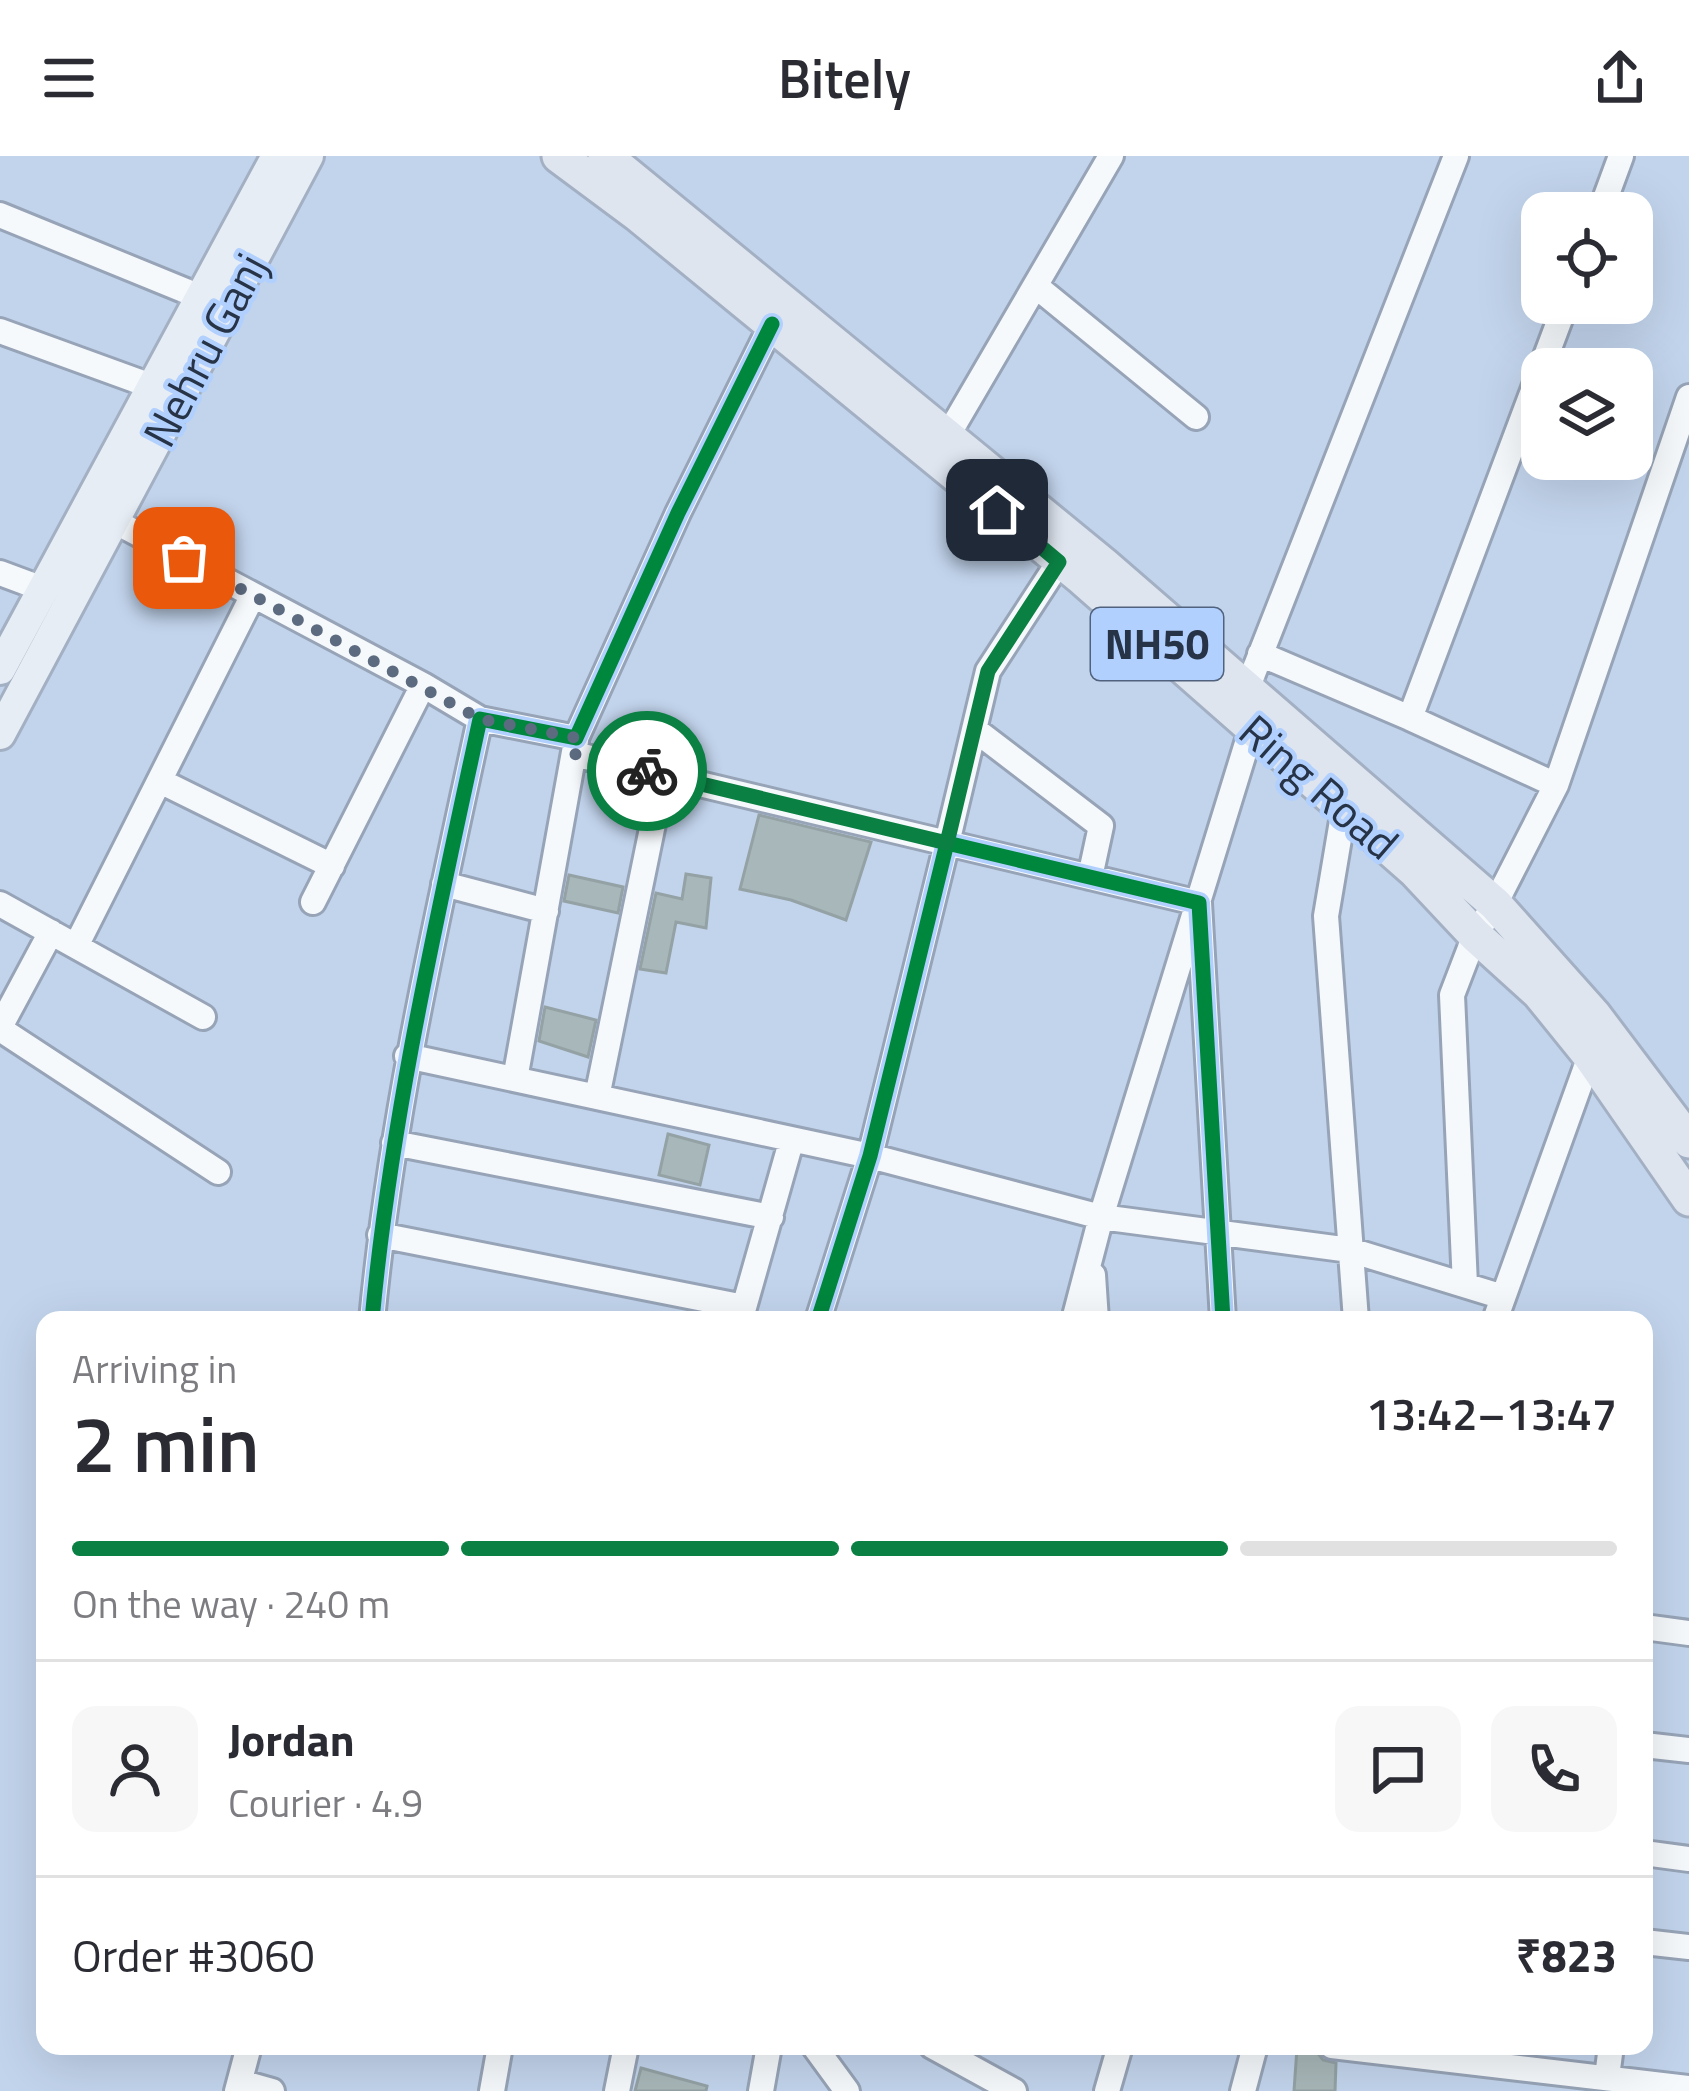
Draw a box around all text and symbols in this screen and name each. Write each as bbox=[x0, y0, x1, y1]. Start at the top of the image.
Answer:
text: Bitely bbox=[778, 37, 911, 119]
icon: menu bbox=[36, 45, 102, 111]
icon: share bbox=[1587, 45, 1653, 111]
map controls bbox=[1521, 192, 1653, 480]
button: locate bbox=[1521, 192, 1653, 324]
street label: Nehru Ganj bbox=[125, 241, 284, 459]
button: layers bbox=[1521, 348, 1653, 480]
pin bbox=[946, 459, 1048, 561]
icon: home bbox=[964, 477, 1030, 543]
pin bbox=[133, 507, 235, 609]
icon: bag bbox=[151, 525, 217, 591]
road number: NH50 bbox=[1091, 608, 1223, 680]
street label: Ring Road bbox=[1225, 698, 1414, 875]
courier bbox=[587, 711, 707, 831]
icon: bike bbox=[614, 738, 680, 804]
text: Arriving in bbox=[72, 1339, 237, 1398]
text: 13:42–13:47 bbox=[1366, 1379, 1617, 1447]
text: 2 min bbox=[72, 1384, 260, 1502]
text: On the way · 240 m bbox=[72, 1574, 390, 1633]
text: Jordan bbox=[228, 1705, 355, 1773]
button: person bbox=[72, 1706, 198, 1832]
button: chat bbox=[1335, 1706, 1461, 1832]
button: phone bbox=[1491, 1706, 1617, 1832]
text: Courier · 4.9 bbox=[228, 1773, 423, 1832]
text: Order #3060 bbox=[72, 1921, 315, 1989]
text: ₹823 bbox=[1516, 1921, 1617, 1989]

